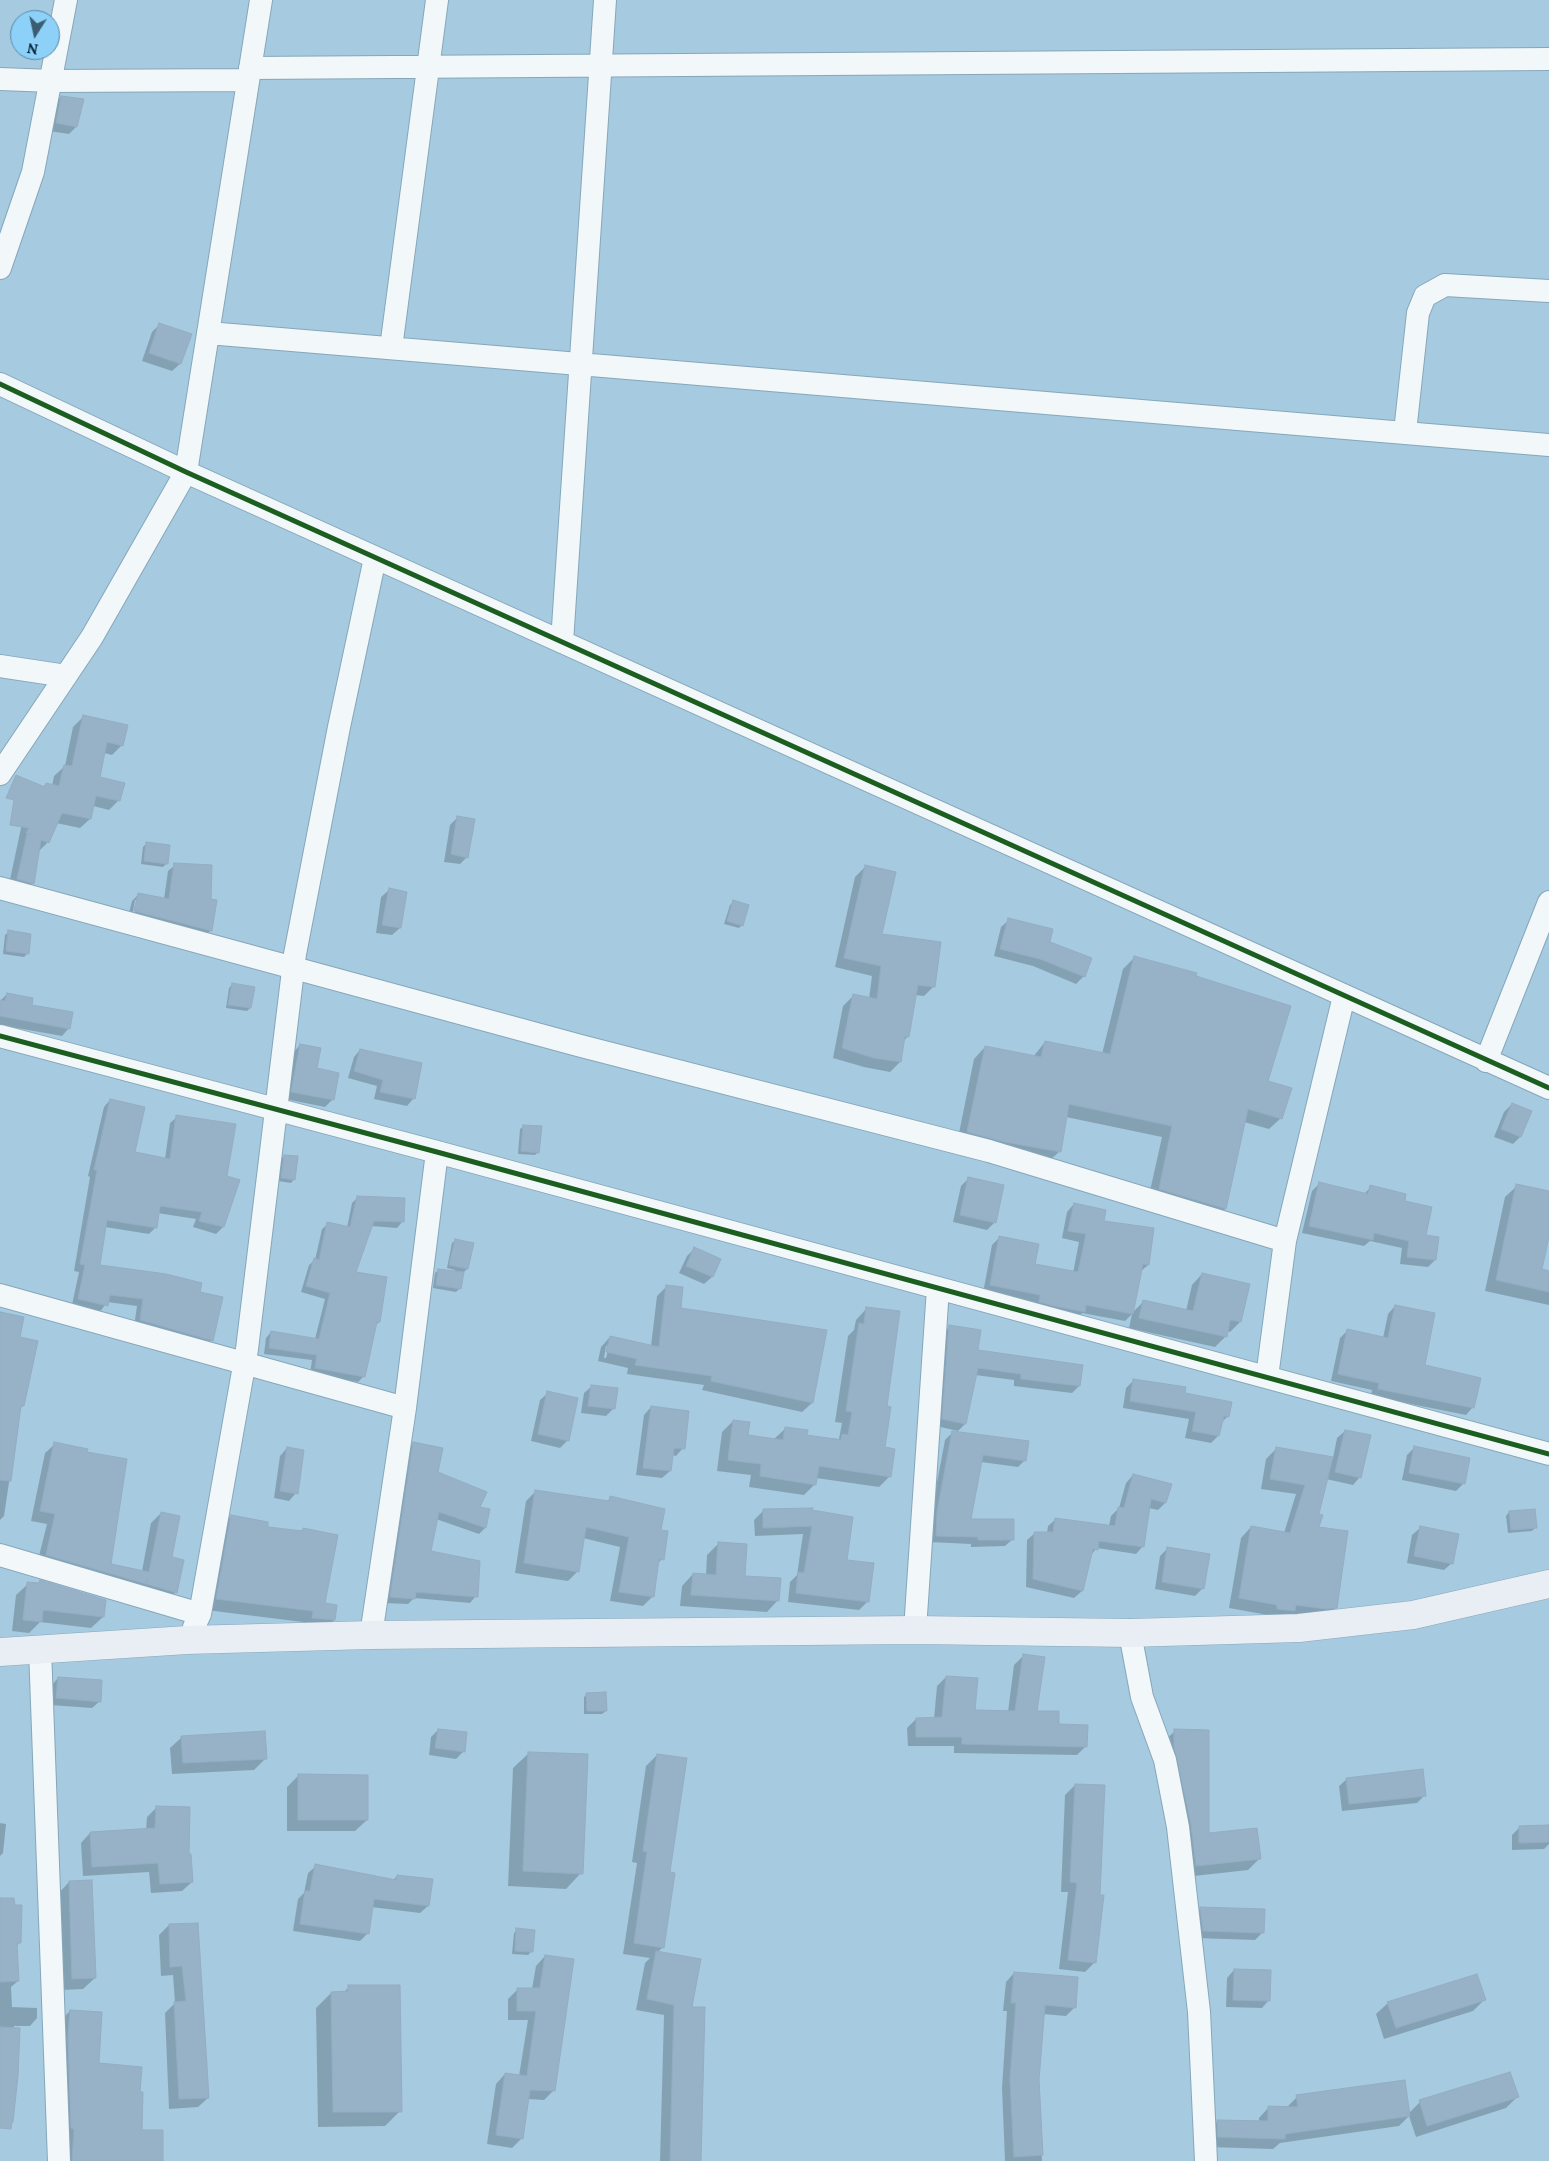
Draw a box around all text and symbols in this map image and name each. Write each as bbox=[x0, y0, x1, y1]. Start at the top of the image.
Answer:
north arrow bbox=[10, 10, 60, 60]
text: N bbox=[26, 39, 39, 59]

